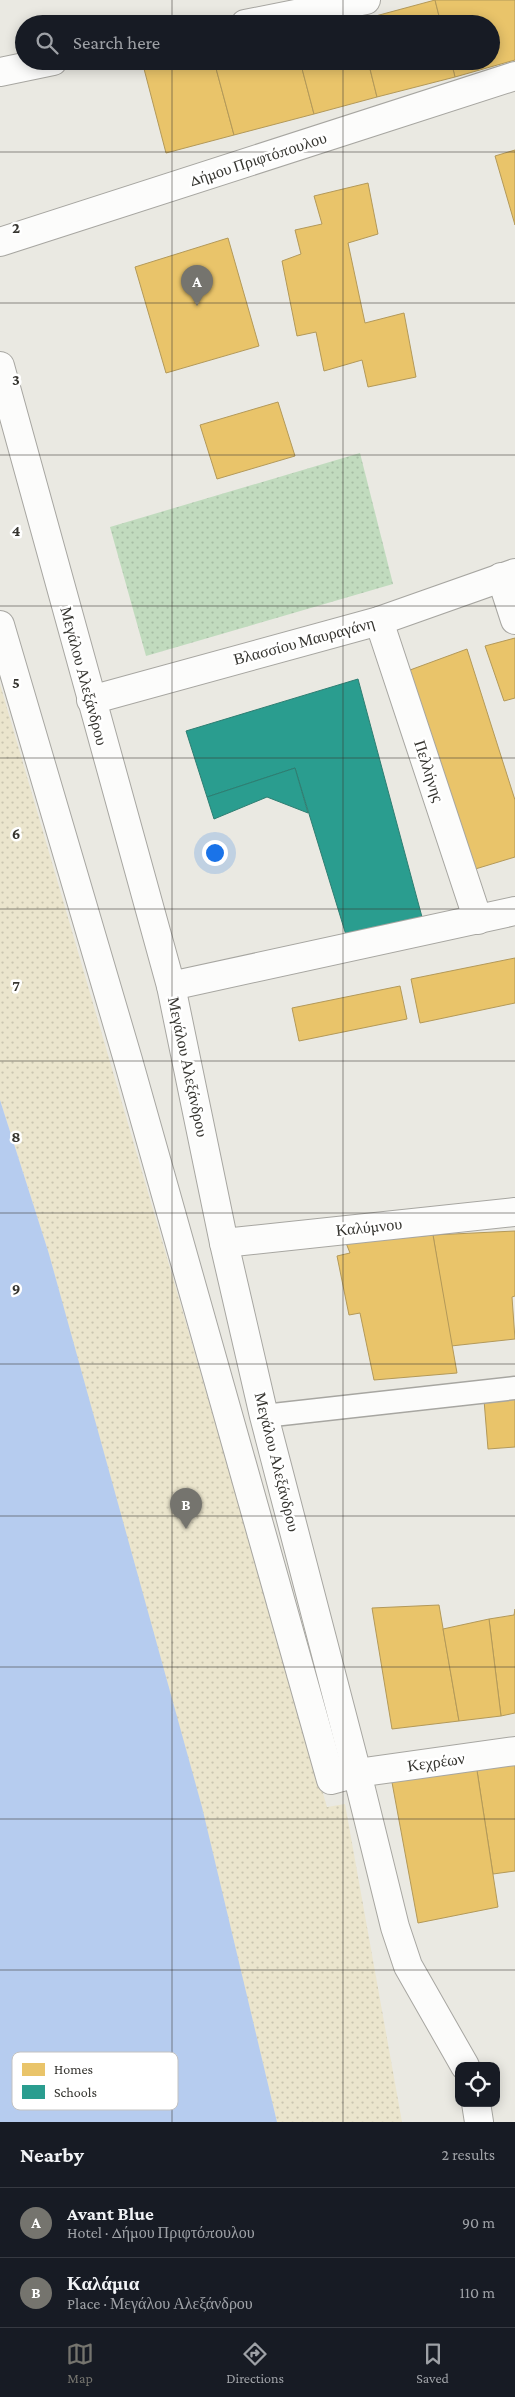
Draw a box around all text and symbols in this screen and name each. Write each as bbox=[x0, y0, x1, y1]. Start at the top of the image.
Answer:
search box bbox=[15, 15, 500, 70]
icon: search bbox=[33, 29, 61, 57]
text: Search here bbox=[73, 32, 160, 53]
street label: Δήμου Πριφτόπουλου bbox=[187, 129, 329, 190]
text: 2 bbox=[12, 219, 20, 236]
pin: A bbox=[181, 265, 213, 306]
text: 3 bbox=[12, 371, 20, 388]
text: 4 bbox=[12, 522, 21, 539]
street label: Μεγάλου Αλεξάνδρου bbox=[56, 605, 111, 747]
street label: Βλασσίου Μαυραγάνη bbox=[232, 614, 377, 669]
text: 5 bbox=[12, 674, 20, 691]
street label: Πελλήνης bbox=[410, 738, 447, 805]
text: 6 bbox=[12, 825, 20, 842]
your location bbox=[202, 840, 228, 866]
text: 7 bbox=[12, 977, 20, 994]
street label: Μεγάλου Αλεξάνδρου bbox=[164, 995, 211, 1139]
text: 8 bbox=[11, 1128, 21, 1145]
street label: Καλύμνου bbox=[335, 1215, 403, 1240]
text: 9 bbox=[12, 1280, 20, 1297]
street label: Μεγάλου Αλεξάνδρου bbox=[251, 1391, 303, 1534]
pin: B bbox=[170, 1488, 202, 1529]
street label: Κεχρέων bbox=[406, 1750, 466, 1775]
legend bbox=[12, 2052, 178, 2110]
text: Homes bbox=[54, 2061, 93, 2077]
map controls bbox=[455, 2062, 500, 2107]
button: locate bbox=[455, 2062, 500, 2107]
text: Schools bbox=[54, 2084, 97, 2100]
text: Nearby bbox=[20, 2143, 84, 2167]
text: 2 results bbox=[442, 2146, 495, 2163]
text: Avant Blue bbox=[67, 2203, 154, 2224]
text: A bbox=[31, 2214, 41, 2231]
text: 90 m bbox=[462, 2214, 495, 2231]
text: Hotel · Δήμου Πριφτόπουλου bbox=[67, 2224, 255, 2241]
text: Καλάμια bbox=[67, 2273, 139, 2294]
text: B bbox=[31, 2284, 41, 2301]
text: 110 m bbox=[459, 2284, 495, 2301]
text: Place · Μεγάλου Αλεξάνδρου bbox=[67, 2295, 253, 2312]
tab: Map bbox=[66, 2340, 94, 2386]
tab: Directions bbox=[226, 2340, 284, 2386]
tab: Saved bbox=[416, 2340, 449, 2386]

